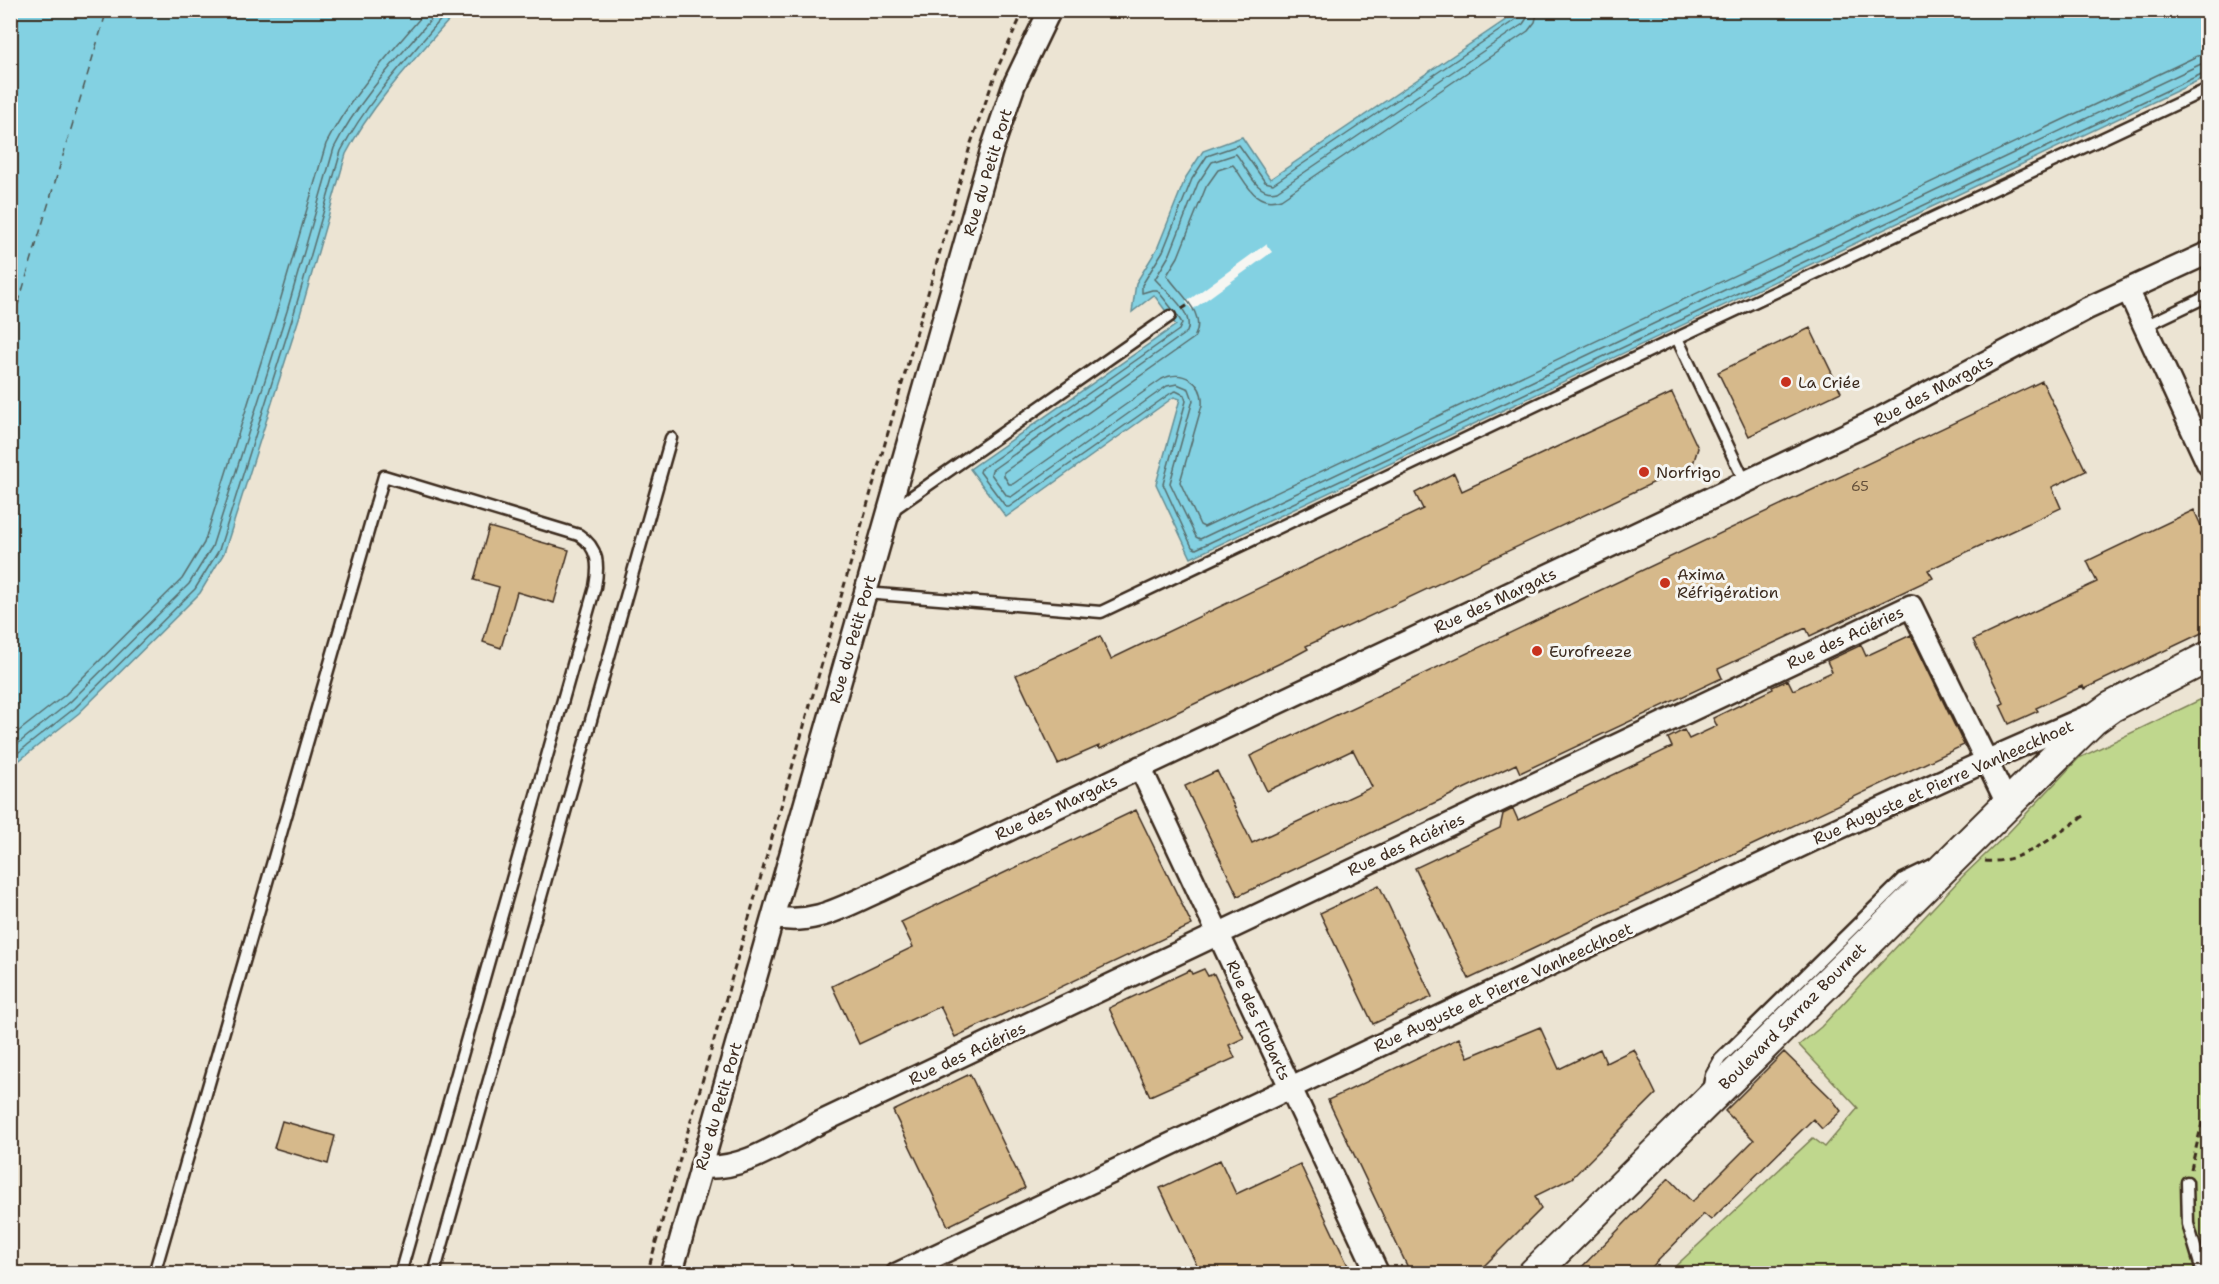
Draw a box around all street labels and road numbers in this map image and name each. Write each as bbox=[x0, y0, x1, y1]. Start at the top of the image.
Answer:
street label: Rue du Petit Port bbox=[958, 106, 1017, 238]
street label: Rue des Margats bbox=[1870, 350, 1997, 431]
street label: Rue des Margats bbox=[1431, 563, 1560, 638]
street label: Rue du Petit Port bbox=[824, 573, 881, 706]
street label: Rue des Aciéries bbox=[1783, 601, 1907, 674]
street label: Rue Auguste et Pierre Vanheeckhoet bbox=[1810, 715, 2077, 850]
street label: Rue des Margats bbox=[992, 770, 1121, 845]
street label: Rue des Aciéries bbox=[1344, 808, 1468, 881]
street label: Rue Auguste et Pierre Vanheeckhoet bbox=[1371, 918, 1636, 1057]
street label: Boulevard Sarraz Bournet bbox=[1714, 938, 1871, 1095]
street label: Rue des Flobarts bbox=[1221, 957, 1296, 1084]
street label: Rue des Aciéries bbox=[905, 1017, 1029, 1090]
street label: Rue du Petit Port bbox=[690, 1040, 747, 1173]

